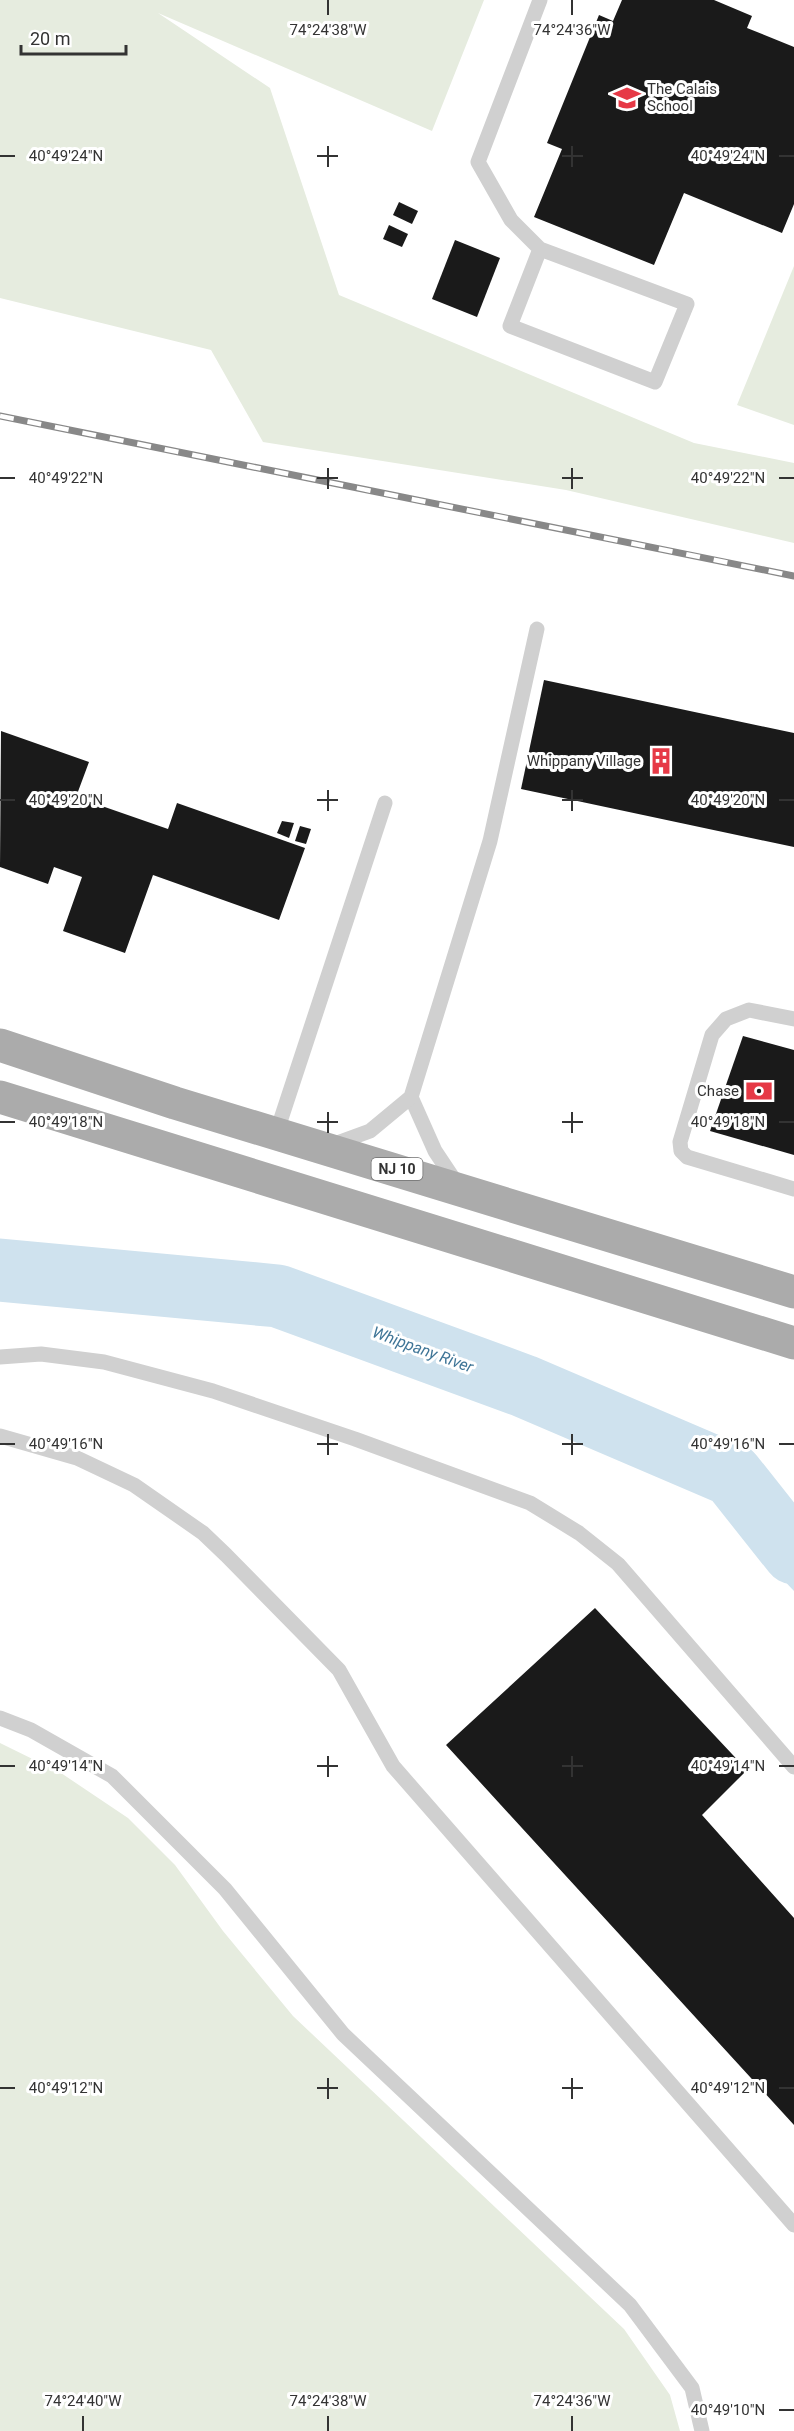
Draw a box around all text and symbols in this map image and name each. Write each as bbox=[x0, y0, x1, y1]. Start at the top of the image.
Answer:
scale bar bbox=[21, 18, 126, 56]
text: 74°24'38"W bbox=[290, 21, 366, 39]
text: 74°24'36"W bbox=[534, 21, 610, 39]
text: 20 m bbox=[30, 28, 70, 49]
place label: The Calais School bbox=[647, 80, 717, 115]
school or university icon: The Calais School bbox=[612, 83, 642, 113]
text: 40°49'24"N bbox=[29, 147, 103, 165]
text: 40°49'24"N bbox=[691, 147, 765, 165]
text: 40°49'22"N bbox=[29, 469, 103, 487]
text: 40°49'22"N bbox=[691, 469, 765, 487]
building icon: Whippany Village bbox=[646, 746, 676, 776]
place label: Whippany Village bbox=[527, 752, 641, 770]
text: 40°49'20"N bbox=[29, 791, 103, 809]
text: 40°49'20"N bbox=[691, 791, 765, 809]
bank icon: Chase bbox=[744, 1076, 774, 1106]
place label: Chase bbox=[697, 1082, 739, 1100]
text: 40°49'18"N bbox=[29, 1113, 103, 1131]
text: 40°49'18"N bbox=[691, 1113, 765, 1131]
road number: NJ 10 bbox=[372, 1158, 422, 1180]
water label: Whippany River bbox=[370, 1322, 477, 1377]
text: 40°49'16"N bbox=[29, 1435, 103, 1453]
text: 40°49'16"N bbox=[691, 1435, 765, 1453]
text: 40°49'14"N bbox=[29, 1757, 103, 1775]
text: 40°49'14"N bbox=[691, 1757, 765, 1775]
text: 40°49'12"N bbox=[29, 2079, 103, 2097]
text: 40°49'12"N bbox=[691, 2079, 765, 2097]
text: 74°24'40"W bbox=[45, 2392, 121, 2410]
text: 74°24'38"W bbox=[290, 2392, 366, 2410]
text: 74°24'36"W bbox=[534, 2392, 610, 2410]
text: 40°49'10"N bbox=[691, 2401, 765, 2419]

